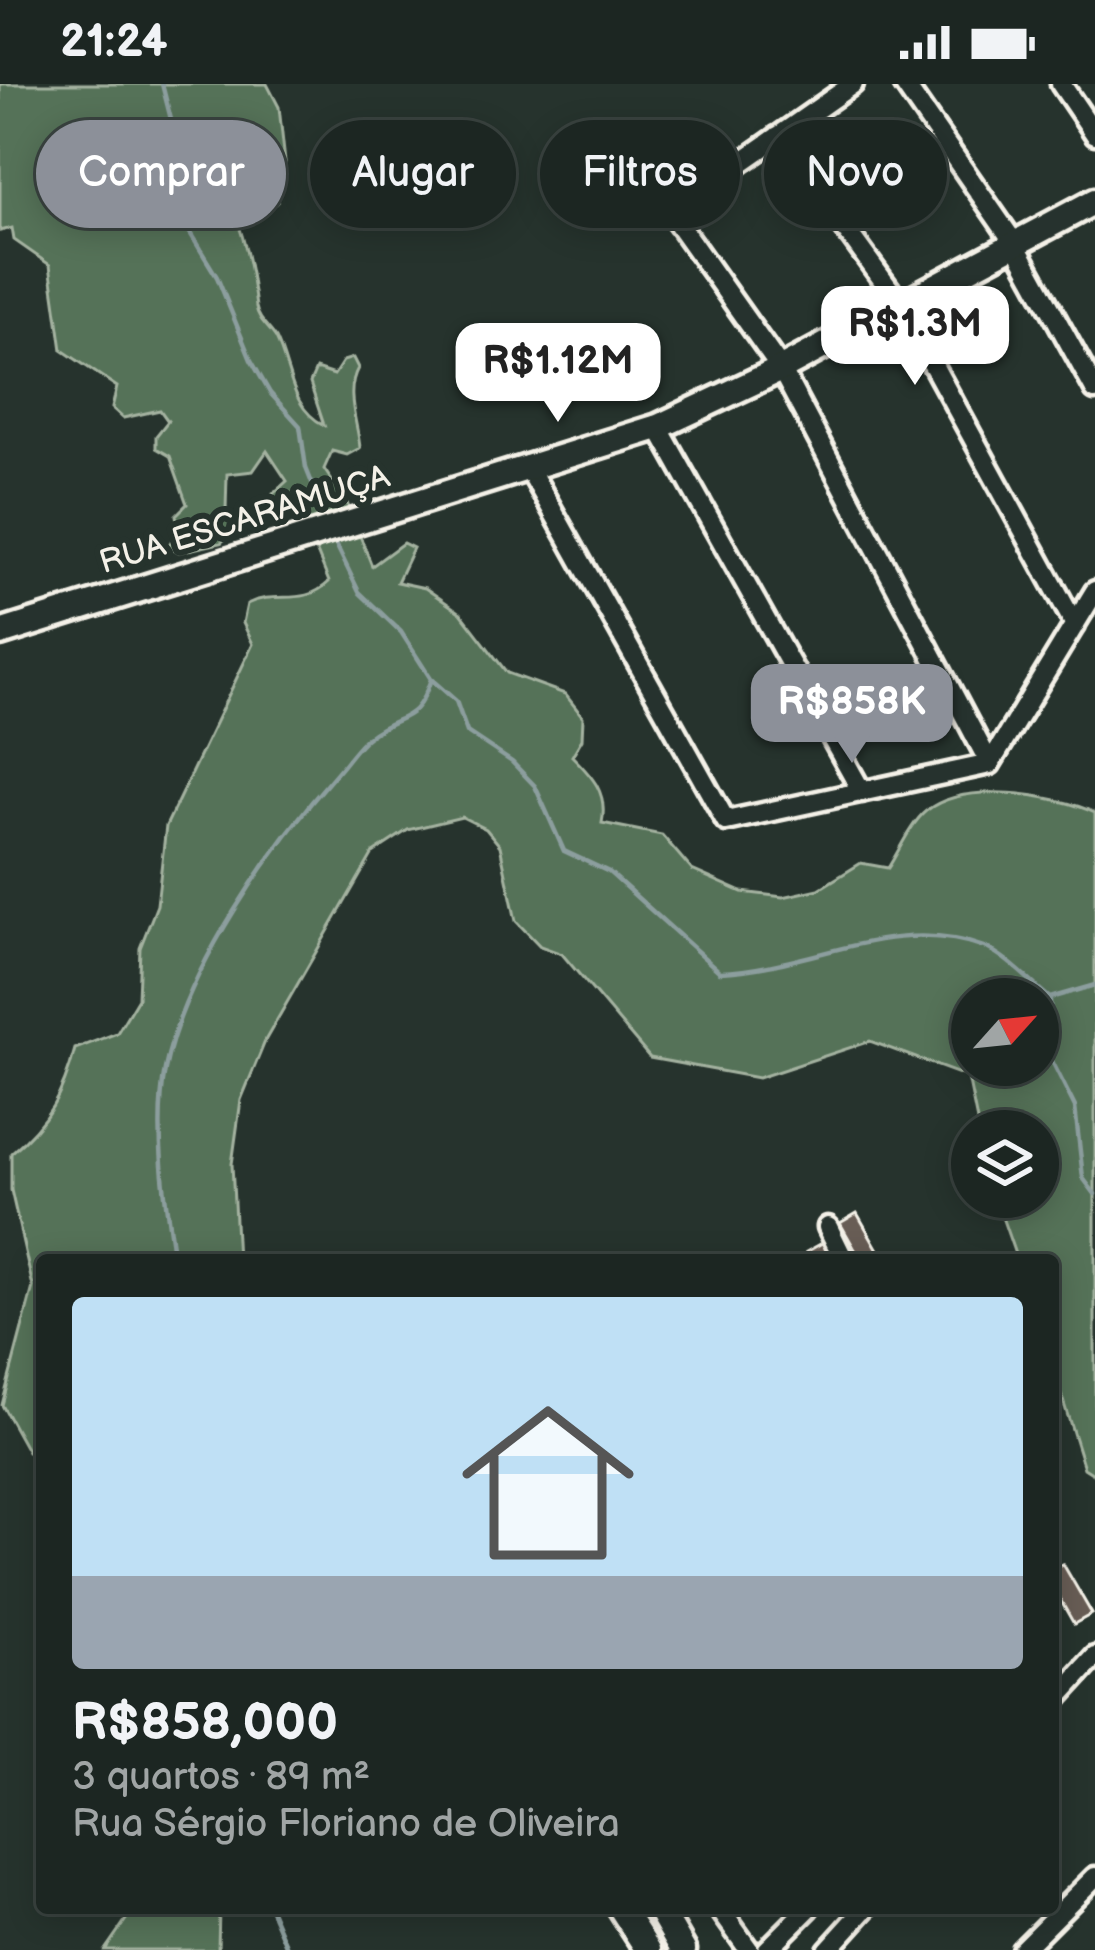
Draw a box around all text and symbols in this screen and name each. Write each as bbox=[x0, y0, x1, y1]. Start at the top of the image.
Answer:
text: 21:24 bbox=[60, 15, 167, 70]
chip: Comprar bbox=[36, 120, 286, 228]
chip: Alugar bbox=[310, 120, 516, 228]
chip: Filtros bbox=[540, 120, 740, 228]
chip: Novo bbox=[764, 120, 947, 228]
pin: R$1.3M bbox=[817, 286, 1013, 388]
text: R$1.3M bbox=[848, 301, 982, 348]
pin: R$1.12M bbox=[447, 323, 669, 425]
text: R$1.12M bbox=[483, 338, 633, 385]
street label: RUA ESCARAMUÇA bbox=[95, 457, 395, 583]
pin: R$858K bbox=[754, 664, 950, 766]
text: R$858K bbox=[778, 679, 926, 726]
north arrow bbox=[951, 978, 1059, 1086]
map controls bbox=[951, 978, 1059, 1218]
button: layers bbox=[951, 1110, 1059, 1218]
icon: home bbox=[440, 1375, 656, 1591]
text: R$858,000 bbox=[72, 1693, 338, 1754]
text: 3 quartos · 89 m² bbox=[72, 1754, 370, 1801]
text: Rua Sérgio Floriano de Oliveira bbox=[72, 1801, 620, 1848]

